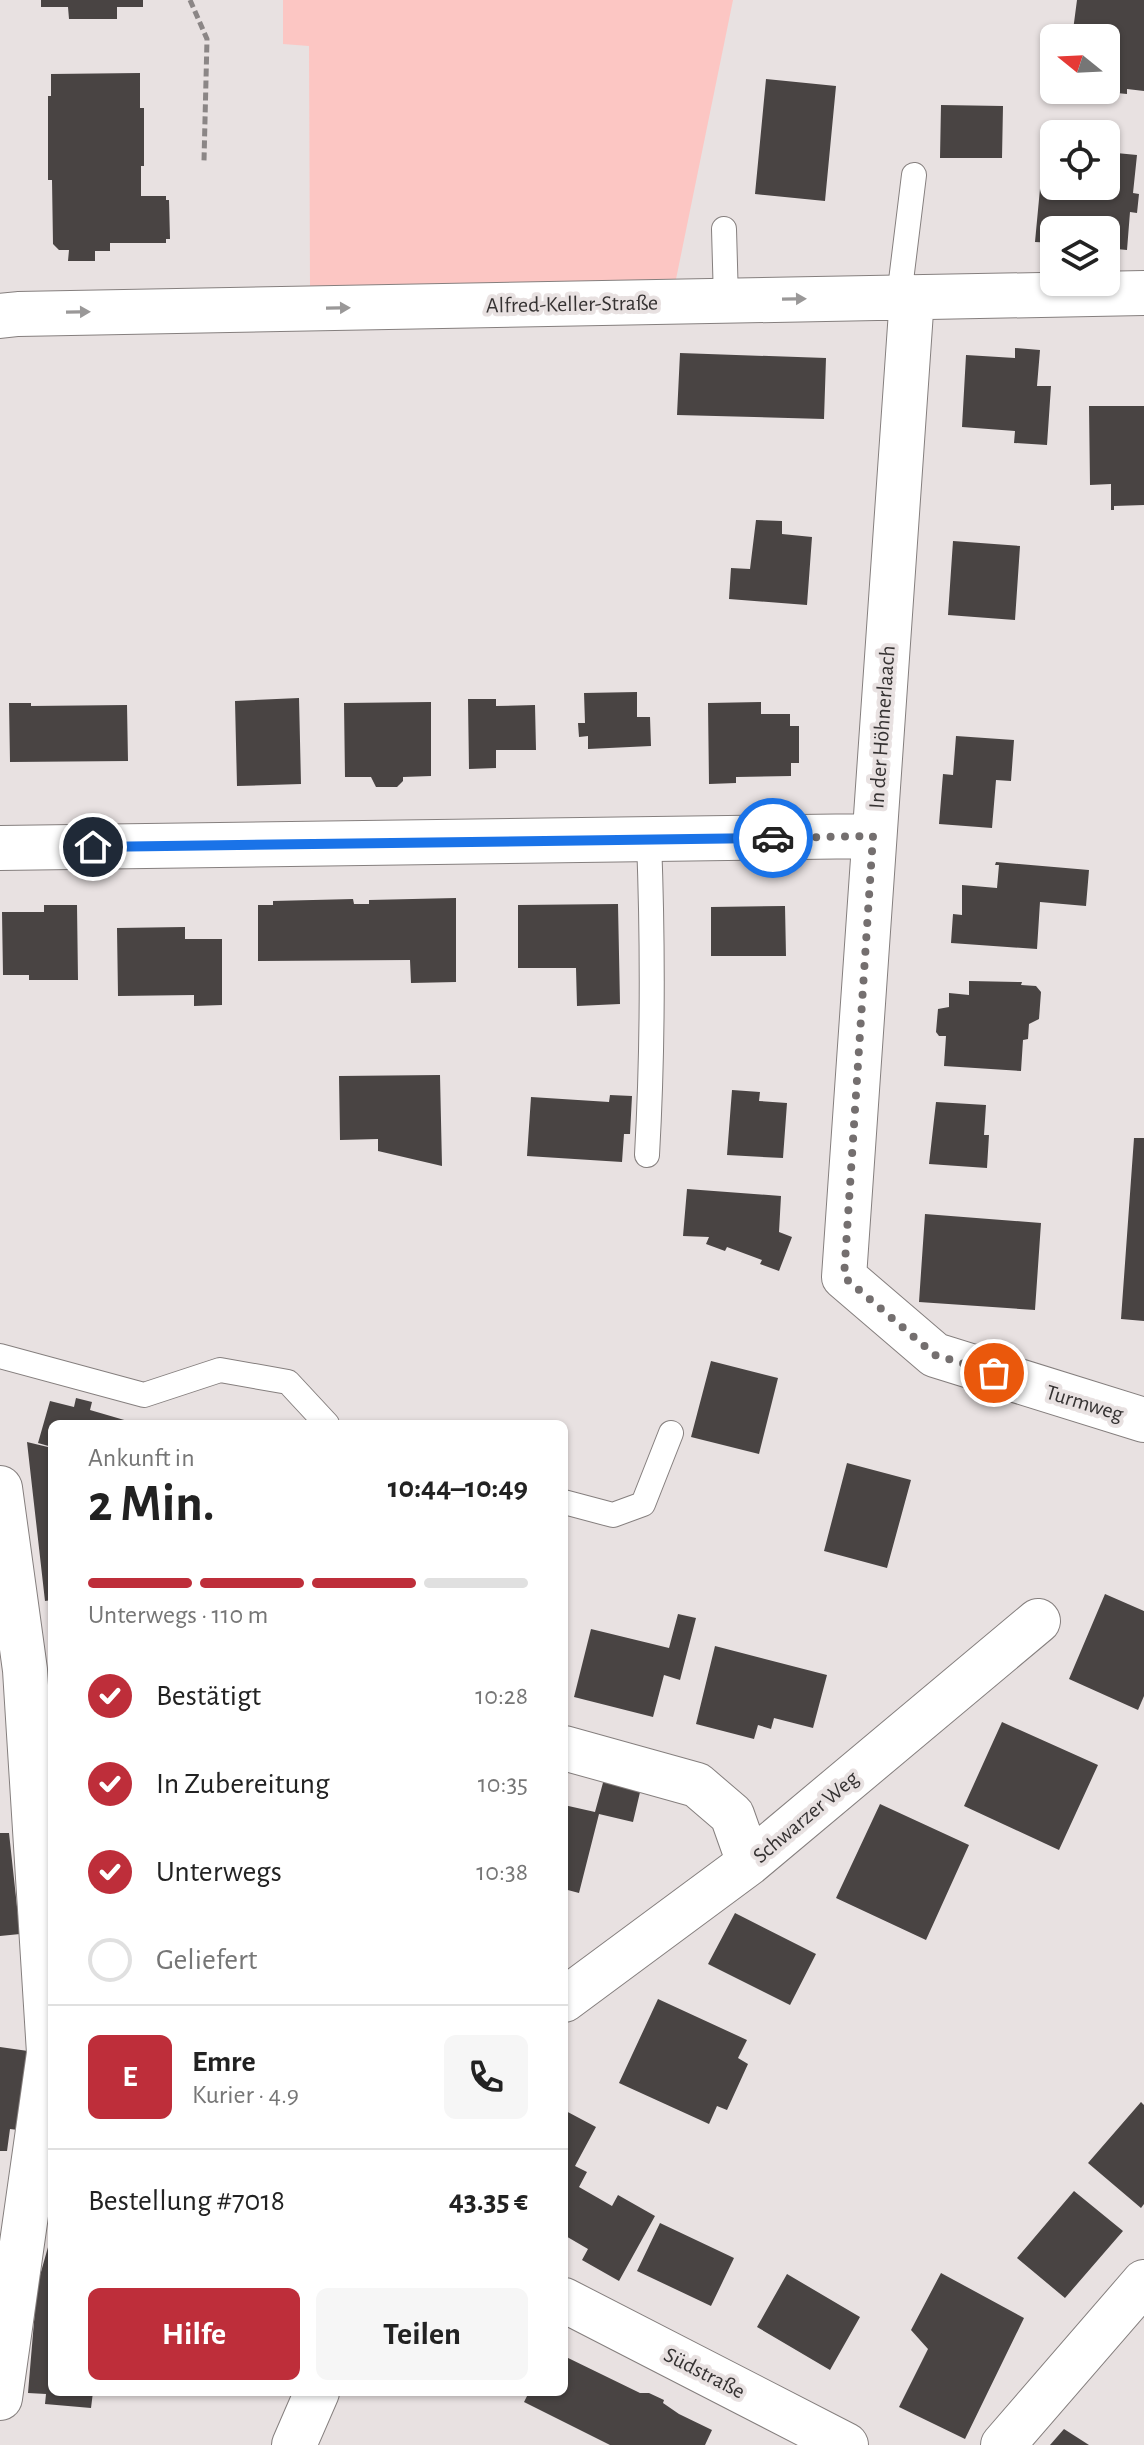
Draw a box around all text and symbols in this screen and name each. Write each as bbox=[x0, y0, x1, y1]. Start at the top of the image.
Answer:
north arrow bbox=[1040, 24, 1120, 104]
map controls bbox=[1040, 24, 1120, 296]
button: locate bbox=[1040, 120, 1120, 200]
button: layers bbox=[1040, 216, 1120, 296]
street label: Alfred-Keller-Straße bbox=[486, 291, 658, 317]
one-way arrow bbox=[782, 293, 807, 305]
one-way arrow bbox=[326, 301, 351, 314]
one-way arrow bbox=[66, 306, 91, 319]
street label: In der Höhnerlaach bbox=[865, 645, 899, 810]
courier bbox=[733, 798, 813, 878]
pin bbox=[59, 813, 127, 881]
icon: car bbox=[751, 816, 795, 860]
icon: home bbox=[71, 825, 115, 869]
pin bbox=[960, 1339, 1028, 1407]
icon: bag bbox=[972, 1351, 1016, 1395]
street label: Turmweg bbox=[1043, 1381, 1126, 1425]
text: Ankunft in bbox=[88, 1445, 195, 1471]
text: 10:44–10:49 bbox=[388, 1473, 528, 1503]
text: 2 Min. bbox=[88, 1478, 215, 1530]
text: Unterwegs · 110 m bbox=[88, 1602, 268, 1628]
icon: check bbox=[88, 1674, 132, 1718]
text: Bestätigt bbox=[156, 1681, 261, 1711]
text: 10:28 bbox=[475, 1683, 528, 1709]
icon: check bbox=[88, 1762, 132, 1806]
street label: Schwarzer Weg bbox=[749, 1766, 863, 1867]
text: In Zubereitung bbox=[156, 1769, 330, 1799]
text: 10:35 bbox=[478, 1771, 528, 1797]
icon: check bbox=[88, 1850, 132, 1894]
text: Unterwegs bbox=[156, 1857, 282, 1887]
text: 10:38 bbox=[476, 1859, 528, 1885]
text: Geliefert bbox=[156, 1945, 257, 1975]
button: phone bbox=[444, 2035, 528, 2119]
text: Emre bbox=[192, 2047, 256, 2077]
text: E bbox=[122, 2062, 138, 2092]
text: Kurier · 4.9 bbox=[192, 2082, 299, 2108]
text: Bestellung #7018 bbox=[88, 2186, 285, 2216]
text: 43.35 € bbox=[449, 2186, 528, 2216]
button: Hilfe bbox=[88, 2288, 300, 2380]
button: Teilen bbox=[316, 2288, 528, 2380]
street label: Südstraße bbox=[661, 2343, 749, 2403]

